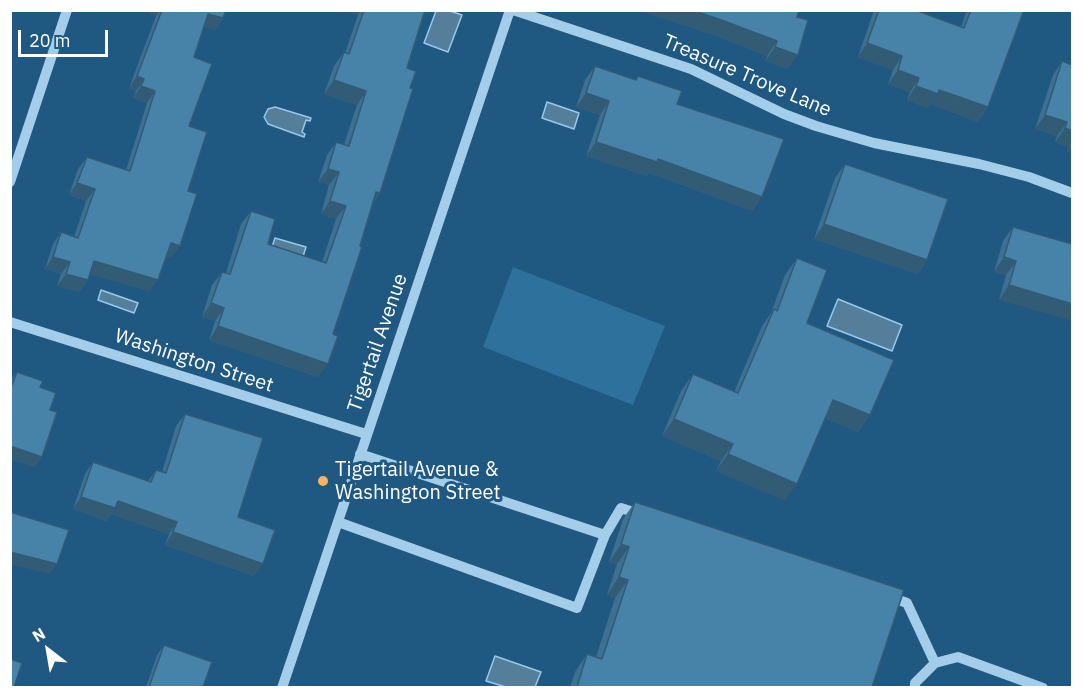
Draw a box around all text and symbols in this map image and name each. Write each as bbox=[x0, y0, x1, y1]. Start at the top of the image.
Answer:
scale bar bbox=[21, 18, 111, 56]
text: 20 m bbox=[29, 29, 71, 52]
street label: Treasure Trove Lane bbox=[659, 30, 835, 122]
street label: Tigertail Avenue bbox=[343, 271, 413, 415]
street label: Washington Street bbox=[112, 324, 276, 398]
place label: Tigertail Avenue & Washington Street bbox=[335, 458, 500, 505]
marker: Tigertail Avenue & Washington Street bbox=[316, 474, 330, 488]
north arrow bbox=[18, 620, 78, 680]
text: N bbox=[29, 623, 49, 646]

